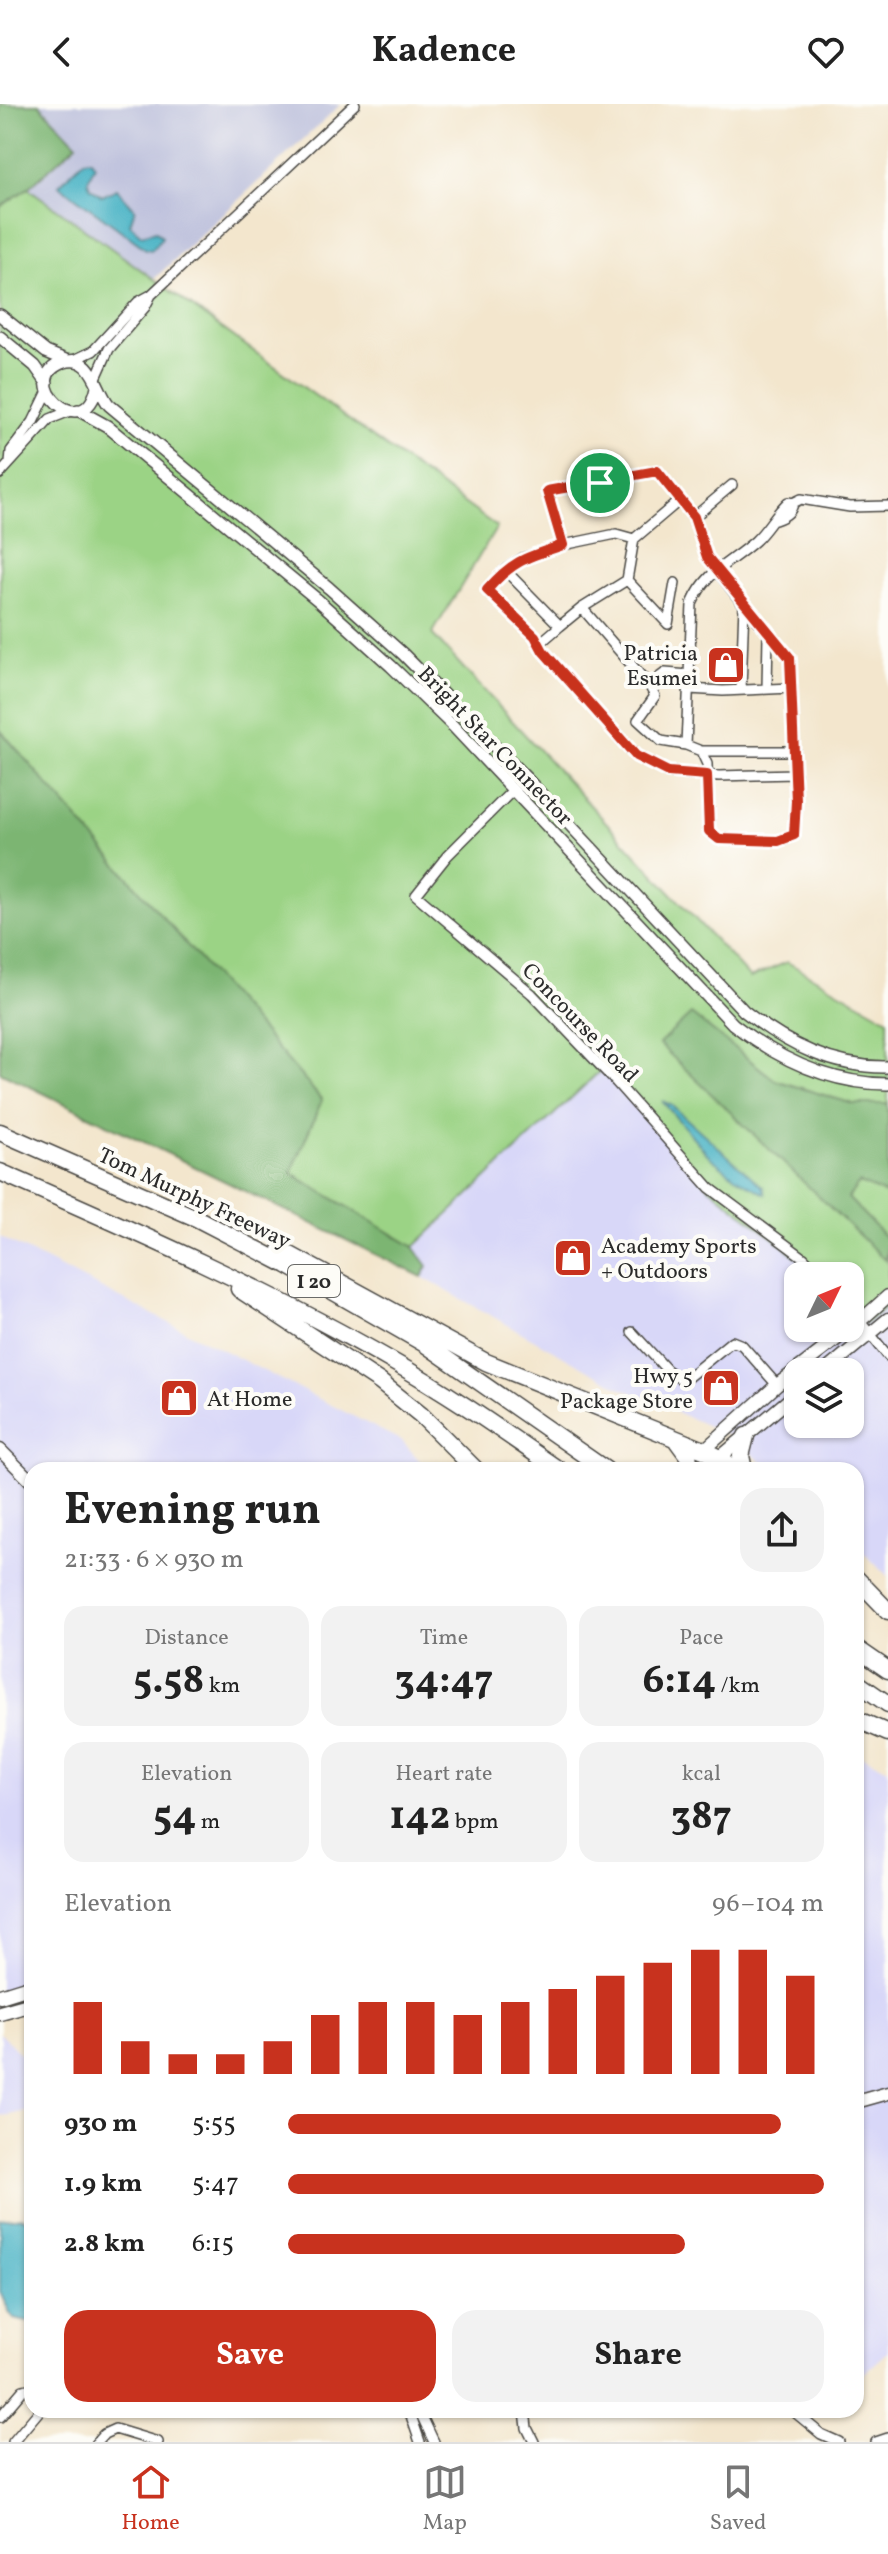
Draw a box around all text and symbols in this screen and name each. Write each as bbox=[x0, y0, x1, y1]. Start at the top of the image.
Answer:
text: Kadence bbox=[372, 27, 516, 77]
icon: back bbox=[40, 30, 84, 74]
icon: heart bbox=[804, 30, 848, 74]
pin bbox=[566, 449, 634, 517]
icon: arrive bbox=[578, 461, 622, 505]
place label: Patricia Esumei bbox=[624, 639, 698, 695]
shop icon: Patricia Esumei bbox=[705, 644, 747, 686]
street label: Bright Star Connector bbox=[410, 660, 579, 834]
street label: Concourse Road bbox=[514, 957, 645, 1091]
street label: Tom Murphy Freeway bbox=[92, 1141, 296, 1258]
place label: Academy Sports + Outdoors bbox=[601, 1232, 757, 1288]
shop icon: Academy Sports + Outdoors bbox=[552, 1237, 594, 1279]
north arrow bbox=[784, 1262, 864, 1342]
map controls bbox=[784, 1262, 864, 1438]
road number: I 20 bbox=[288, 1265, 340, 1297]
button: layers bbox=[784, 1358, 864, 1438]
place label: Hwy 5 Package Store bbox=[560, 1362, 693, 1418]
shop icon: Hwy 5 Package Store bbox=[700, 1367, 742, 1409]
shop icon: At Home bbox=[158, 1377, 200, 1419]
place label: At Home bbox=[207, 1385, 292, 1416]
text: Evening run bbox=[64, 1481, 321, 1542]
button: share bbox=[740, 1488, 824, 1572]
text: 21:33 · 6 × 930 m bbox=[64, 1542, 244, 1578]
text: Distance bbox=[145, 1623, 229, 1654]
text: Time bbox=[420, 1623, 468, 1654]
text: Pace bbox=[679, 1623, 723, 1654]
text: 5.58 bbox=[133, 1654, 204, 1710]
text: 34:47 bbox=[395, 1654, 493, 1710]
text: 6:14 bbox=[643, 1654, 716, 1710]
text: km bbox=[204, 1671, 240, 1702]
text: /km bbox=[716, 1671, 760, 1702]
text: Elevation bbox=[141, 1759, 232, 1790]
text: Heart rate bbox=[395, 1759, 493, 1790]
text: kcal bbox=[682, 1759, 721, 1790]
text: 54 bbox=[153, 1790, 196, 1846]
text: 142 bbox=[389, 1790, 450, 1846]
text: 387 bbox=[671, 1790, 732, 1846]
text: m bbox=[196, 1807, 220, 1838]
text: bpm bbox=[450, 1807, 499, 1838]
text: Elevation bbox=[64, 1886, 172, 1922]
text: 96–104 m bbox=[712, 1886, 824, 1922]
text: 930 m bbox=[64, 2106, 137, 2142]
text: 5:55 bbox=[192, 2106, 236, 2142]
text: 1.9 km bbox=[64, 2166, 142, 2202]
text: 5:47 bbox=[192, 2166, 239, 2202]
text: 2.8 km bbox=[64, 2226, 145, 2262]
text: 6:15 bbox=[192, 2226, 234, 2262]
button: Save bbox=[64, 2310, 436, 2402]
button: Share bbox=[452, 2310, 824, 2402]
tab: Home bbox=[122, 2460, 180, 2539]
tab: Map bbox=[423, 2460, 467, 2539]
tab: Saved bbox=[710, 2460, 766, 2539]

